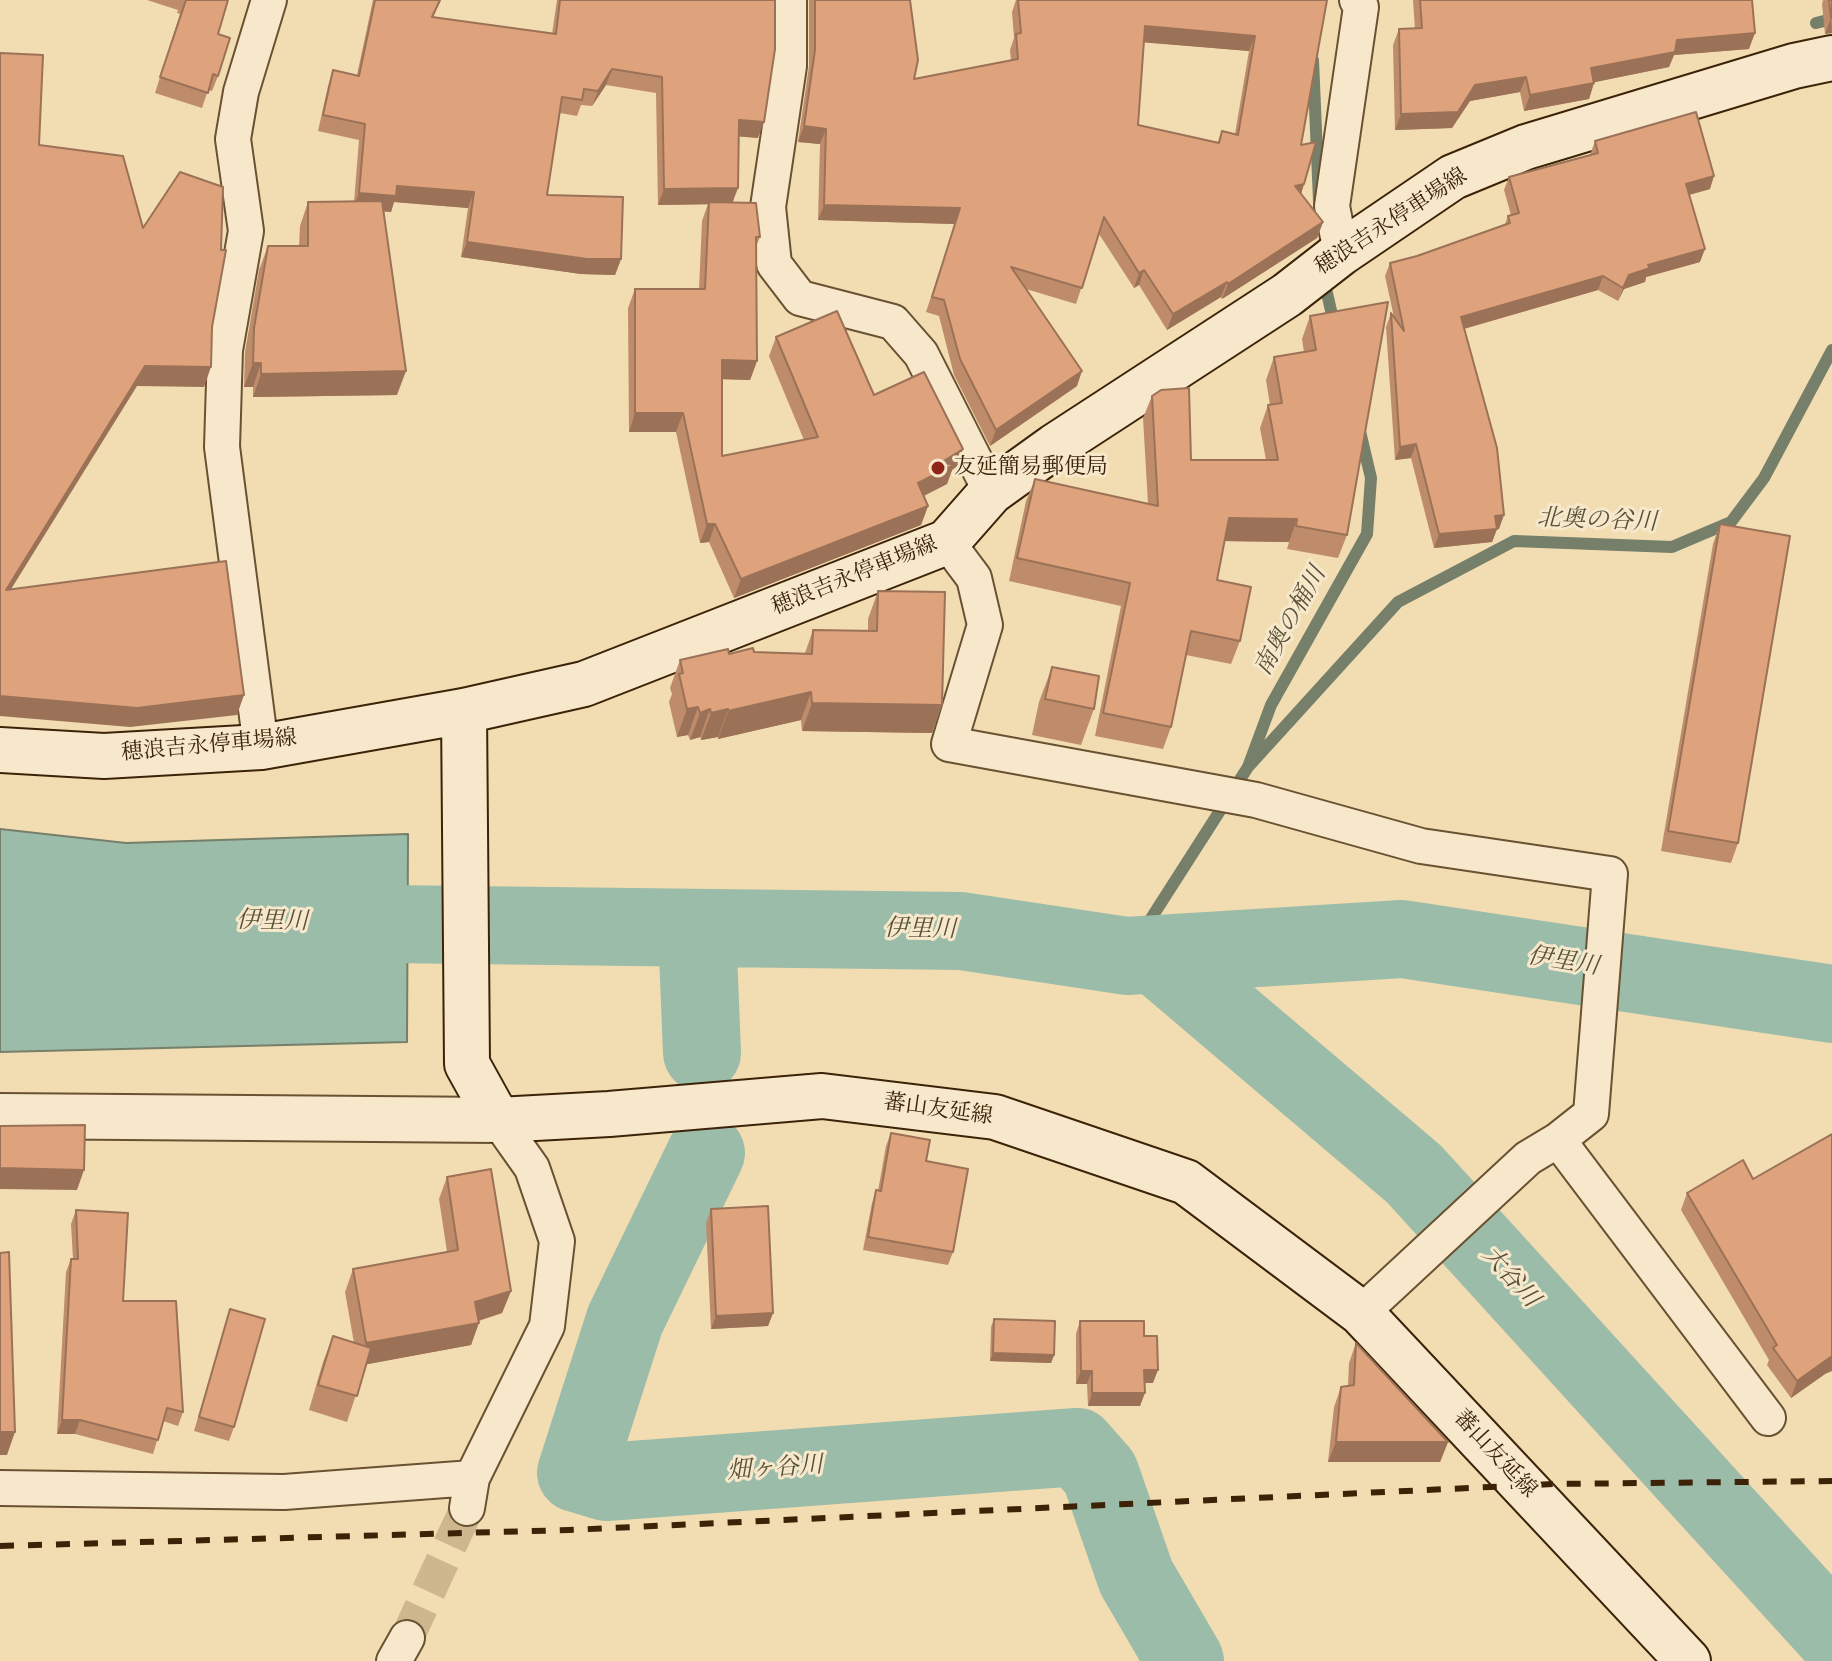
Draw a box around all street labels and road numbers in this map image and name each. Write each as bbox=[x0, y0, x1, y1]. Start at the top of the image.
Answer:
street label: 穂浪吉永停車場線 bbox=[1311, 164, 1473, 282]
street label: 穂浪吉永停車場線 bbox=[768, 532, 942, 622]
street label: 穂浪吉永停車場線 bbox=[120, 726, 298, 768]
street label: 蕃山友延線 bbox=[882, 1090, 994, 1132]
street label: 蕃山友延線 bbox=[1447, 1406, 1541, 1504]

